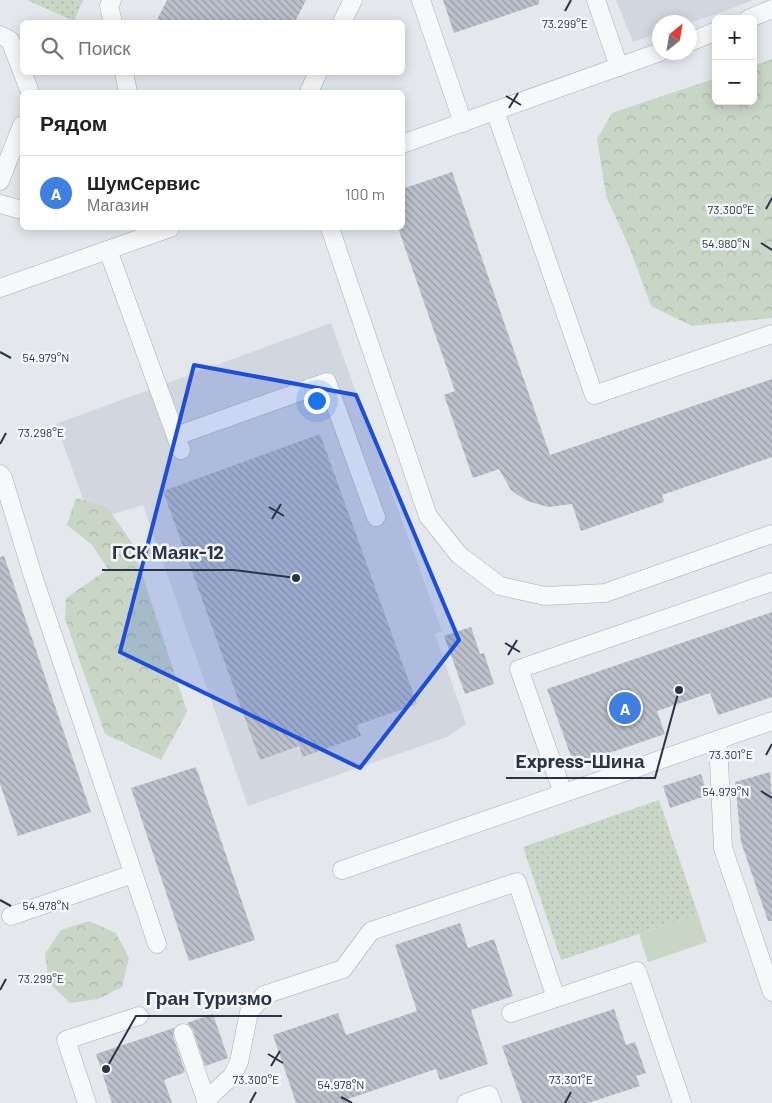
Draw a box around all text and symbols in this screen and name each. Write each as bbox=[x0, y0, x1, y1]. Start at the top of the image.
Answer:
north arrow bbox=[652, 15, 697, 60]
map controls bbox=[712, 15, 757, 105]
button: + bbox=[712, 15, 757, 60]
text: 73.299°E bbox=[542, 16, 588, 30]
search box bbox=[20, 20, 405, 75]
icon: search bbox=[38, 34, 66, 62]
text: Поиск bbox=[78, 36, 131, 59]
button: − bbox=[712, 60, 757, 105]
text: Рядом bbox=[40, 110, 107, 135]
text: ШумСервис bbox=[87, 171, 200, 194]
text: A bbox=[51, 184, 61, 203]
text: 100 m bbox=[345, 184, 385, 203]
text: Магазин bbox=[87, 195, 149, 214]
text: 73.300°E bbox=[708, 202, 754, 216]
text: 54.980°N bbox=[702, 236, 750, 250]
text: 54.979°N bbox=[23, 350, 69, 364]
your location bbox=[304, 388, 330, 414]
text: 73.298°E bbox=[18, 425, 64, 439]
callout: ГСК Маяк-12 bbox=[102, 536, 234, 570]
text: ГСК Маяк-12 bbox=[112, 540, 224, 563]
pin: A bbox=[609, 689, 641, 727]
callout: Express-Шина bbox=[506, 744, 655, 778]
text: 73.301°E bbox=[709, 747, 753, 761]
text: Express-Шина bbox=[516, 749, 645, 772]
text: 54.979°N bbox=[703, 784, 749, 798]
text: 54.978°N bbox=[23, 898, 69, 912]
text: 73.299°E bbox=[18, 971, 64, 985]
callout: Гран Туризмо bbox=[136, 982, 282, 1016]
text: Гран Туризмо bbox=[146, 986, 272, 1009]
text: 73.300°E bbox=[233, 1072, 279, 1086]
text: 73.301°E bbox=[549, 1072, 593, 1086]
text: 54.978°N bbox=[318, 1077, 364, 1091]

